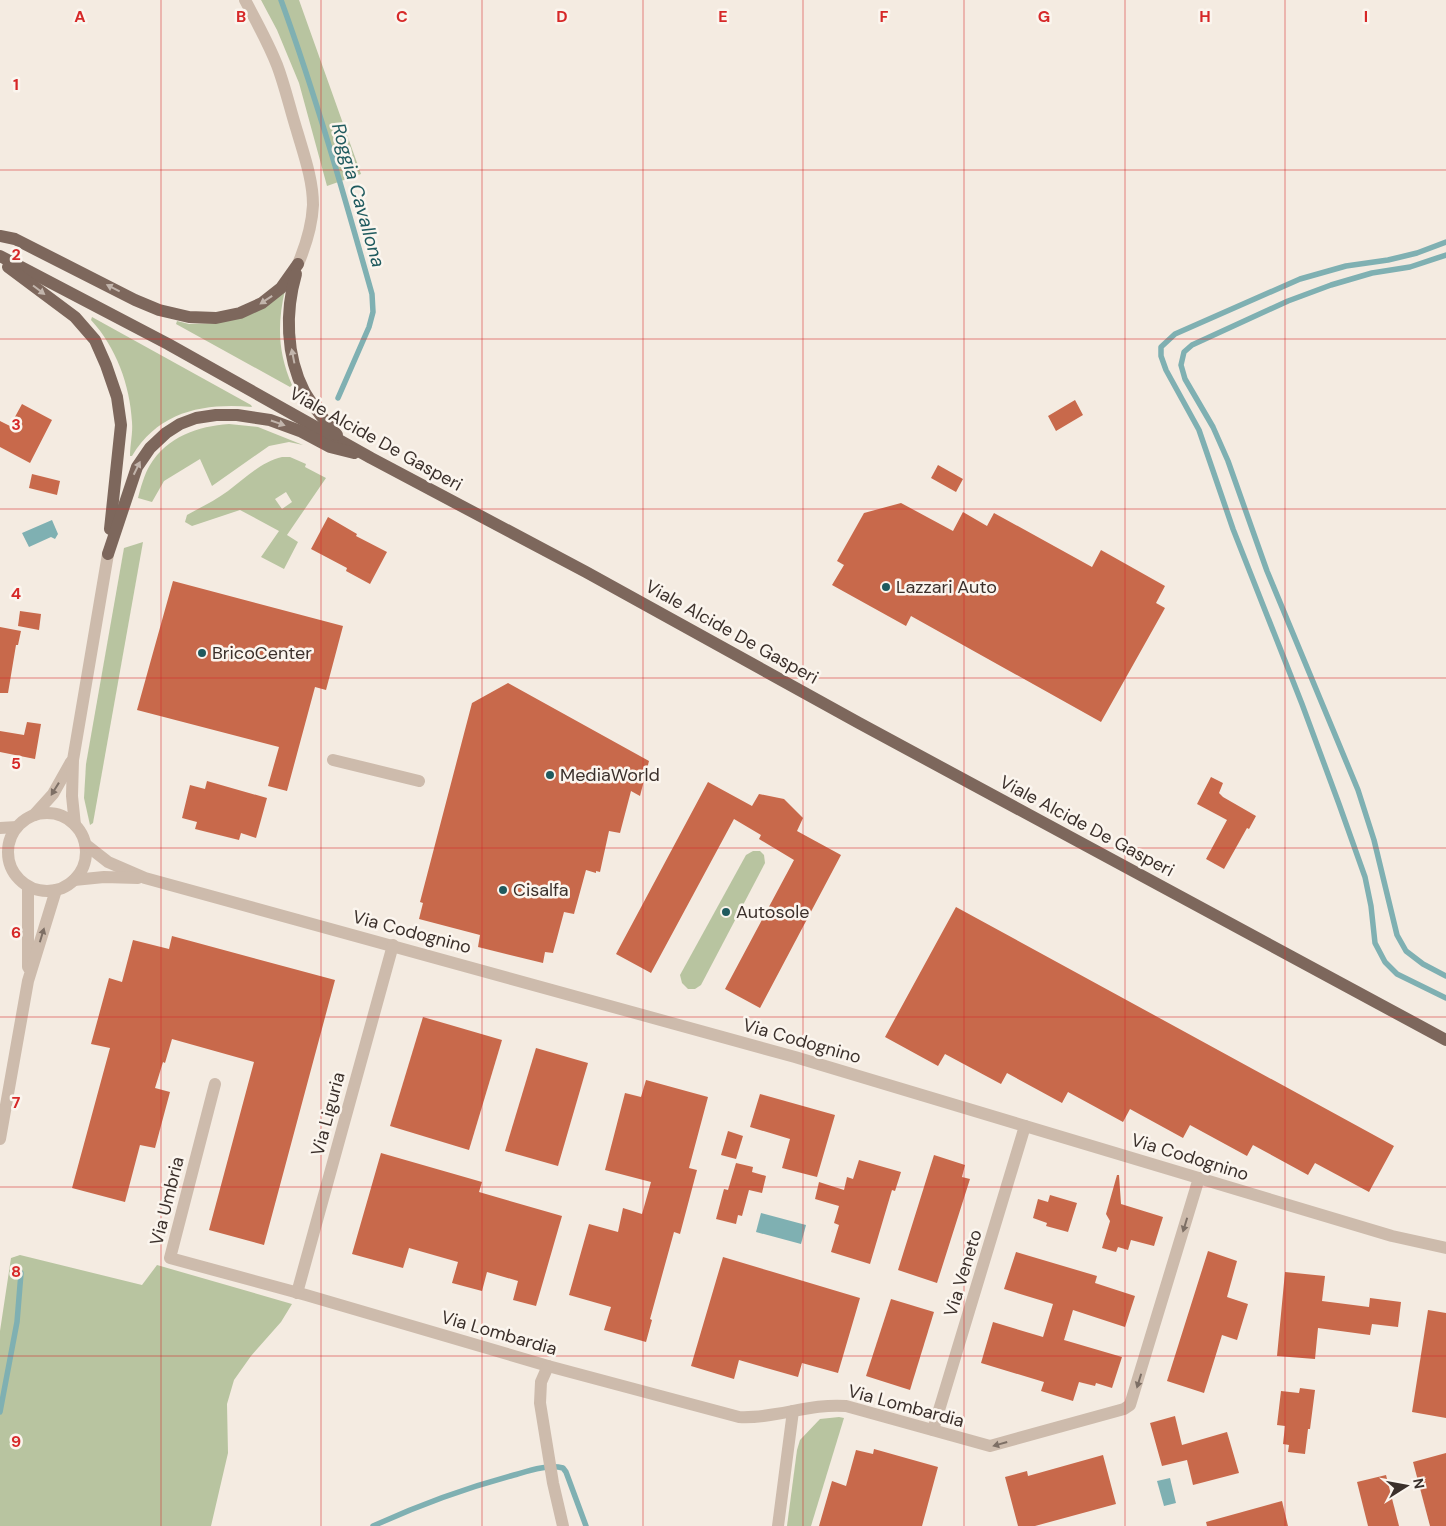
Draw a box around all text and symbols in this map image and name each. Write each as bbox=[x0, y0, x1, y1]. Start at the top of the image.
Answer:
text: A bbox=[74, 6, 86, 27]
text: B bbox=[236, 6, 246, 27]
text: C bbox=[396, 6, 408, 27]
text: D bbox=[556, 6, 568, 27]
text: E bbox=[718, 6, 728, 27]
text: F bbox=[880, 6, 889, 27]
text: G bbox=[1038, 6, 1050, 27]
text: H bbox=[1199, 6, 1211, 27]
text: I bbox=[1364, 6, 1368, 27]
text: 1 bbox=[13, 74, 19, 95]
water label: Roggia Cavallona bbox=[326, 120, 391, 270]
text: 2 bbox=[11, 244, 21, 265]
one-way arrow bbox=[32, 284, 45, 295]
one-way arrow bbox=[105, 284, 120, 293]
one-way arrow bbox=[259, 295, 272, 304]
one-way arrow bbox=[289, 348, 297, 364]
street label: Viale Alcide De Gasperi bbox=[285, 381, 467, 497]
text: 3 bbox=[11, 414, 21, 435]
one-way arrow bbox=[270, 420, 285, 427]
one-way arrow bbox=[134, 461, 142, 475]
street label: Viale Alcide De Gasperi bbox=[641, 574, 823, 690]
place label: Lazzari Auto bbox=[896, 575, 997, 599]
marker: Lazzari Auto bbox=[880, 581, 892, 593]
text: 4 bbox=[11, 583, 21, 604]
place label: BricoCenter bbox=[212, 641, 312, 665]
marker: BricoCenter bbox=[196, 647, 208, 659]
text: 5 bbox=[11, 753, 21, 774]
place label: MediaWorld bbox=[560, 763, 660, 787]
marker: MediaWorld bbox=[544, 769, 556, 781]
street label: Viale Alcide De Gasperi bbox=[996, 770, 1178, 882]
one-way arrow bbox=[51, 783, 60, 796]
place label: Cisalfa bbox=[513, 878, 569, 902]
marker: Cisalfa bbox=[497, 884, 509, 896]
place label: Autosole bbox=[736, 900, 810, 924]
street label: Via Codognino bbox=[350, 905, 474, 959]
marker: Autosole bbox=[720, 906, 732, 918]
text: 6 bbox=[11, 922, 21, 943]
one-way arrow bbox=[39, 928, 47, 943]
street label: Via Codognino bbox=[740, 1013, 864, 1069]
street label: Via Liguria bbox=[305, 1069, 351, 1159]
text: 7 bbox=[12, 1092, 21, 1113]
street label: Via Codognino bbox=[1128, 1128, 1252, 1186]
street label: Via Umbria bbox=[144, 1154, 190, 1248]
one-way arrow bbox=[1181, 1218, 1189, 1233]
street label: Via Veneto bbox=[938, 1227, 988, 1319]
text: 8 bbox=[11, 1261, 21, 1282]
street label: Via Lombardia bbox=[438, 1305, 560, 1361]
one-way arrow bbox=[1134, 1373, 1142, 1388]
street label: Via Lombardia bbox=[845, 1379, 967, 1433]
text: 9 bbox=[11, 1431, 21, 1452]
one-way arrow bbox=[992, 1440, 1007, 1448]
north arrow bbox=[1381, 1461, 1431, 1511]
text: N bbox=[1409, 1477, 1429, 1490]

